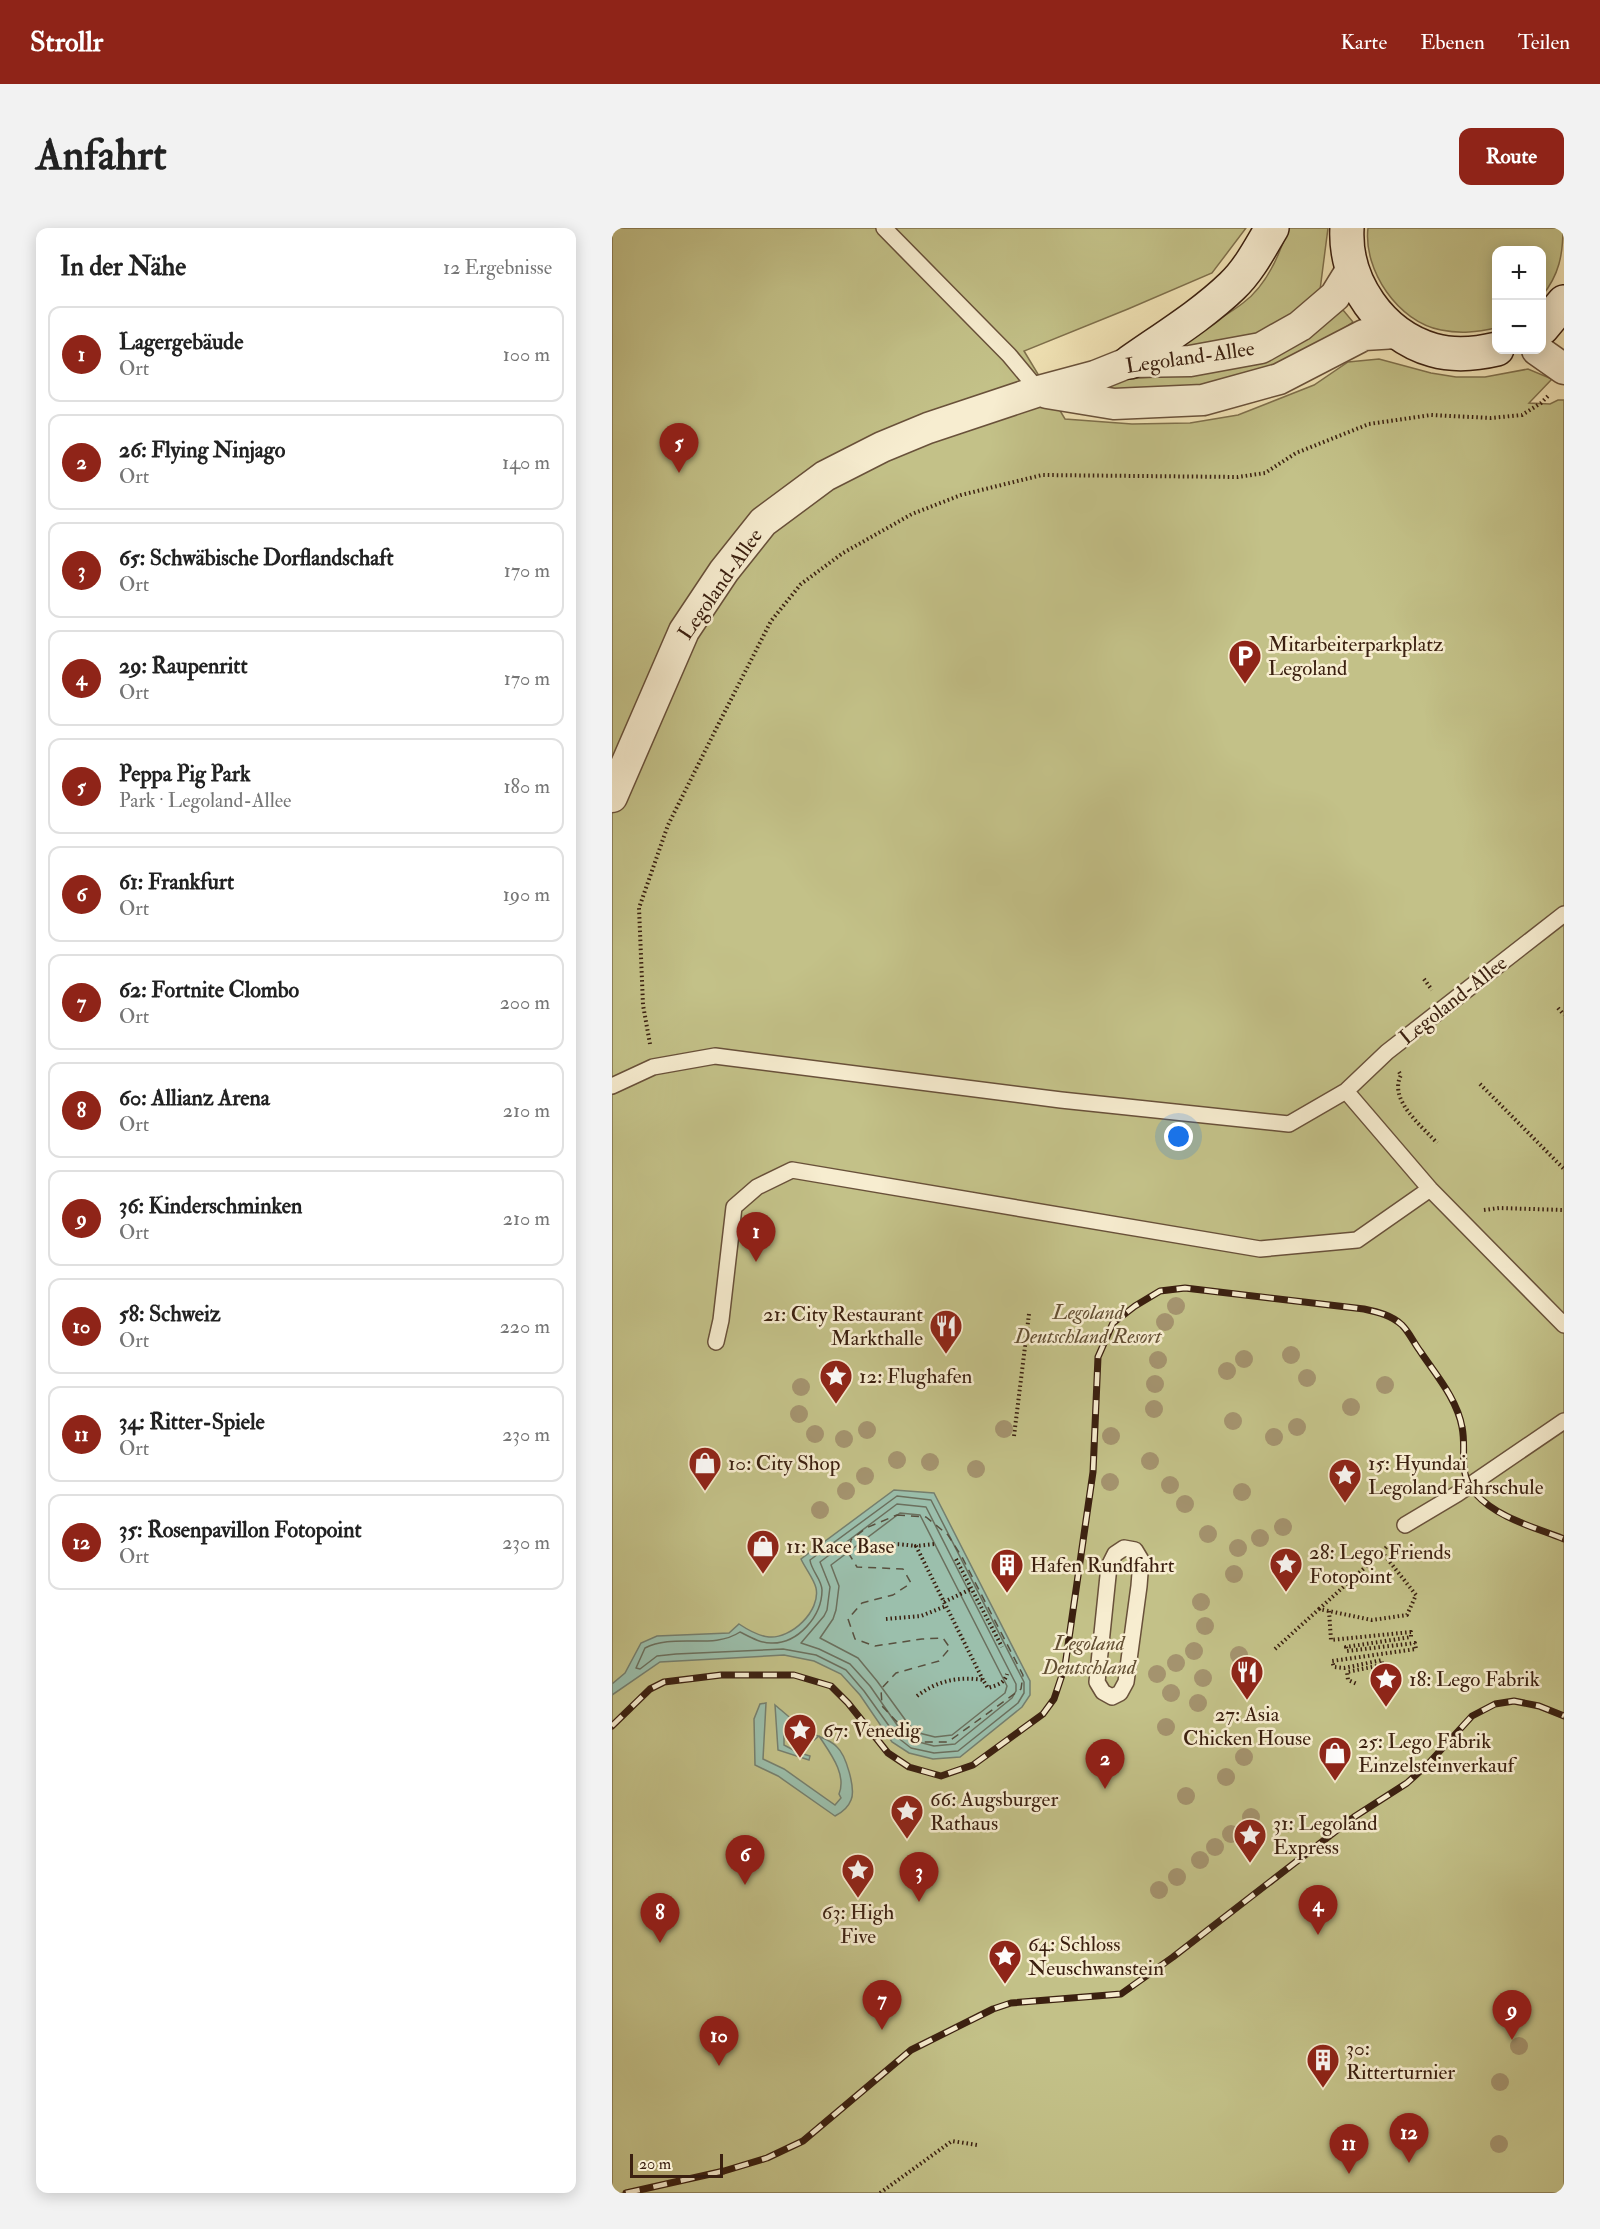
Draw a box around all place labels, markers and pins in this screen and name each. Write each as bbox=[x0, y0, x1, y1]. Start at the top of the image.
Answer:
pin: 5 bbox=[660, 424, 698, 473]
place label: Mitarbeiterparkplatz Legoland bbox=[1268, 631, 1443, 682]
parking icon: Mitarbeiterparkplatz Legoland bbox=[1227, 638, 1263, 685]
pin: 1 bbox=[736, 1212, 776, 1262]
place label: 21: City Restaurant Markthalle bbox=[763, 1301, 923, 1352]
restaurant icon: 21: City Restaurant Markthalle bbox=[928, 1308, 964, 1355]
place icon: 12: Flughafen bbox=[818, 1358, 854, 1405]
place label: 12: Flughafen bbox=[859, 1363, 973, 1390]
shop icon: 10: City Shop bbox=[687, 1445, 723, 1492]
place label: 10: City Shop bbox=[728, 1450, 840, 1477]
place label: 15: Hyundai Legoland Fahrschule bbox=[1368, 1450, 1544, 1501]
place icon: 15: Hyundai Legoland Fahrschule bbox=[1327, 1457, 1363, 1504]
shop icon: 11: Race Base bbox=[745, 1528, 781, 1575]
place label: 11: Race Base bbox=[786, 1533, 895, 1560]
place label: 28: Lego Friends Fotopoint bbox=[1309, 1539, 1451, 1590]
place icon: 28: Lego Friends Fotopoint bbox=[1268, 1546, 1304, 1593]
building icon: Hafen Rundfahrt bbox=[989, 1547, 1025, 1594]
place label: Hafen Rundfahrt bbox=[1030, 1552, 1175, 1579]
restaurant icon: 27: Asia Chicken House bbox=[1229, 1654, 1265, 1701]
place icon: 18: Lego Fabrik bbox=[1368, 1661, 1404, 1708]
place label: 18: Lego Fabrik bbox=[1409, 1666, 1540, 1693]
place label: 27: Asia Chicken House bbox=[1183, 1701, 1311, 1752]
place icon: 67: Venedig bbox=[782, 1712, 818, 1759]
place label: 67: Venedig bbox=[823, 1717, 921, 1744]
place label: 25: Lego Fabrik Einzelsteinverkauf bbox=[1358, 1728, 1518, 1779]
shop icon: 25: Lego Fabrik Einzelsteinverkauf bbox=[1317, 1735, 1353, 1782]
pin: 2 bbox=[1086, 1740, 1124, 1789]
place label: 66: Augsburger Rathaus bbox=[930, 1786, 1058, 1837]
place icon: 66: Augsburger Rathaus bbox=[889, 1793, 925, 1840]
place label: 31: Legoland Express bbox=[1273, 1810, 1378, 1861]
place icon: 31: Legoland Express bbox=[1232, 1817, 1268, 1864]
pin: 6 bbox=[726, 1836, 764, 1885]
place icon: 63: High Five bbox=[840, 1852, 876, 1899]
pin: 3 bbox=[900, 1852, 938, 1902]
pin: 4 bbox=[1298, 1886, 1338, 1935]
pin: 8 bbox=[640, 1894, 680, 1943]
place label: 63: High Five bbox=[822, 1899, 894, 1950]
place label: 64: Schloss Neuschwanstein bbox=[1028, 1931, 1164, 1982]
place icon: 64: Schloss Neuschwanstein bbox=[987, 1938, 1023, 1985]
pin: 7 bbox=[862, 1980, 902, 2030]
pin: 9 bbox=[1492, 1990, 1532, 2040]
pin: 10 bbox=[700, 2016, 738, 2066]
place label: 30: Ritterturnier bbox=[1346, 2035, 1455, 2086]
building icon: 30: Ritterturnier bbox=[1305, 2042, 1341, 2089]
pin: 12 bbox=[1390, 2114, 1428, 2163]
pin: 11 bbox=[1330, 2124, 1368, 2174]

